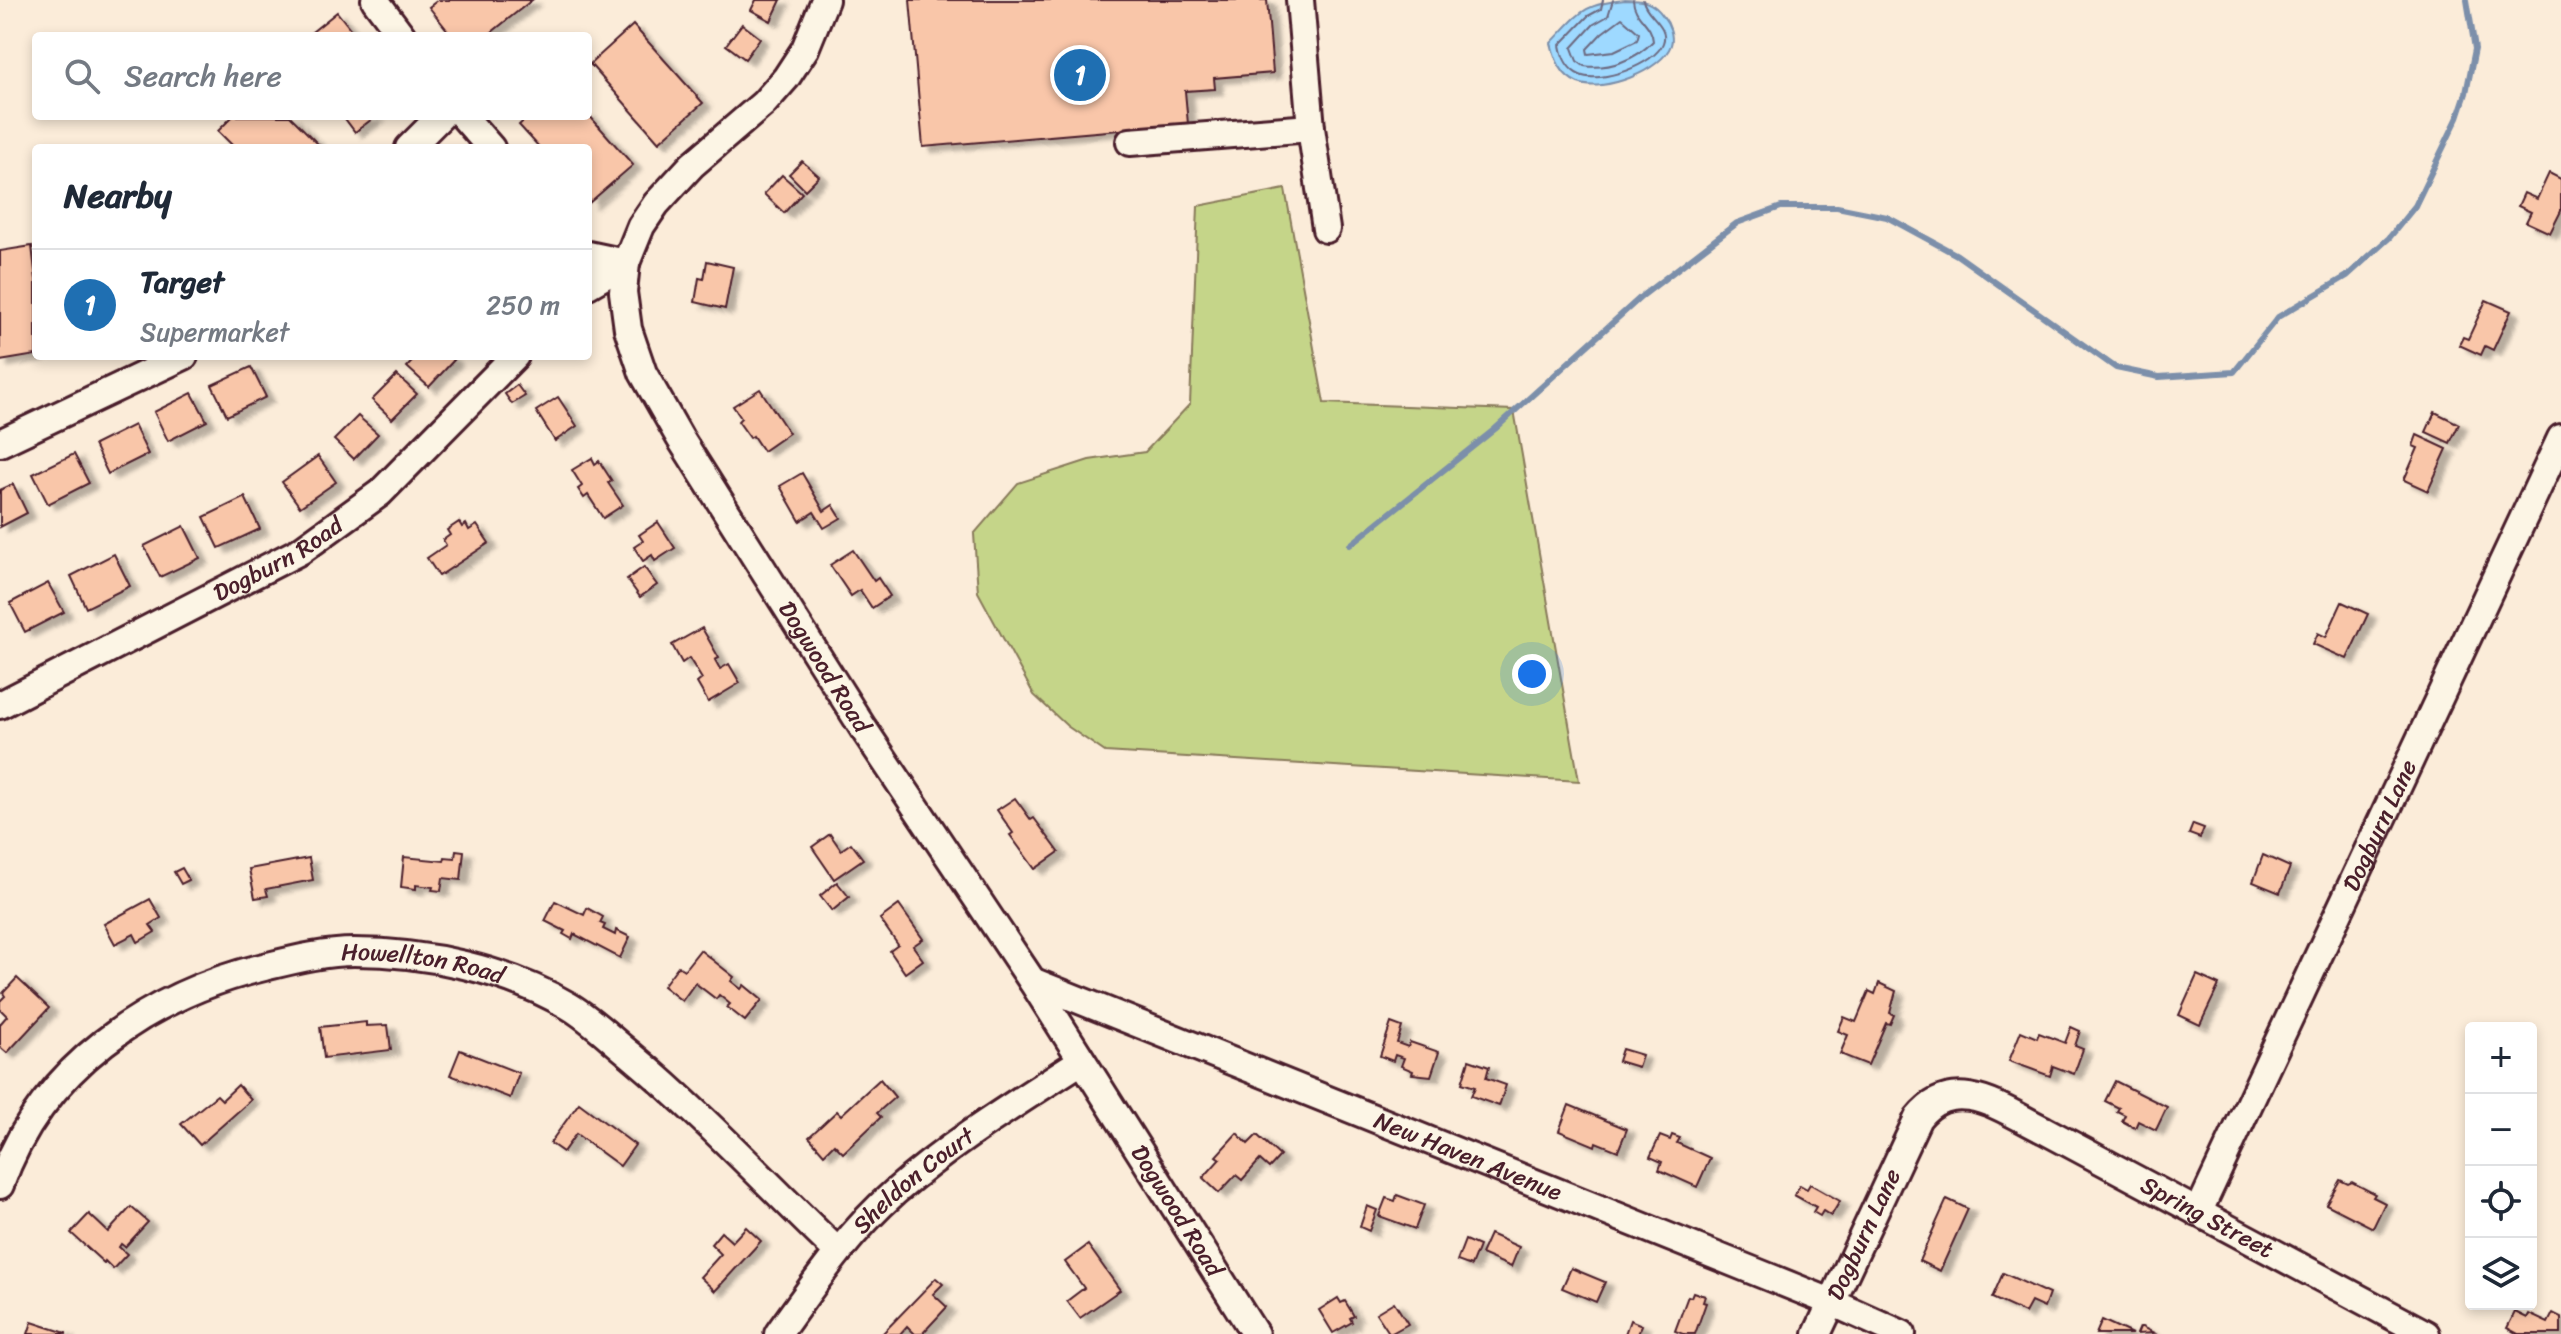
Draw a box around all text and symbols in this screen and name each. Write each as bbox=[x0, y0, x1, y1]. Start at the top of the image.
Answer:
search box bbox=[32, 32, 592, 120]
pin: 1 bbox=[1054, 45, 1106, 105]
text: Search here bbox=[124, 49, 282, 103]
icon: search bbox=[60, 54, 104, 98]
text: Nearby bbox=[64, 166, 172, 226]
text: Target bbox=[140, 255, 224, 309]
text: 1 bbox=[84, 282, 96, 328]
text: 250 m bbox=[486, 282, 560, 328]
text: Supermarket bbox=[140, 309, 289, 355]
street label: Dogburn Road bbox=[205, 504, 353, 613]
street label: Dogwood Road bbox=[767, 592, 883, 743]
your location bbox=[1512, 654, 1552, 694]
street label: Dogburn Lane bbox=[2330, 752, 2429, 899]
street label: Howellton Road bbox=[341, 931, 511, 997]
map controls bbox=[2465, 1022, 2537, 1310]
button: + bbox=[2465, 1022, 2537, 1094]
button: − bbox=[2465, 1094, 2537, 1166]
street label: New Haven Avenue bbox=[1368, 1100, 1569, 1213]
street label: Sheldon Court bbox=[842, 1115, 985, 1244]
street label: Dogwood Road bbox=[1119, 1136, 1236, 1287]
street label: Dogburn Lane bbox=[1815, 1161, 1913, 1308]
street label: Spring Street bbox=[2133, 1164, 2282, 1270]
button: locate bbox=[2465, 1166, 2537, 1238]
button: layers bbox=[2465, 1238, 2537, 1310]

